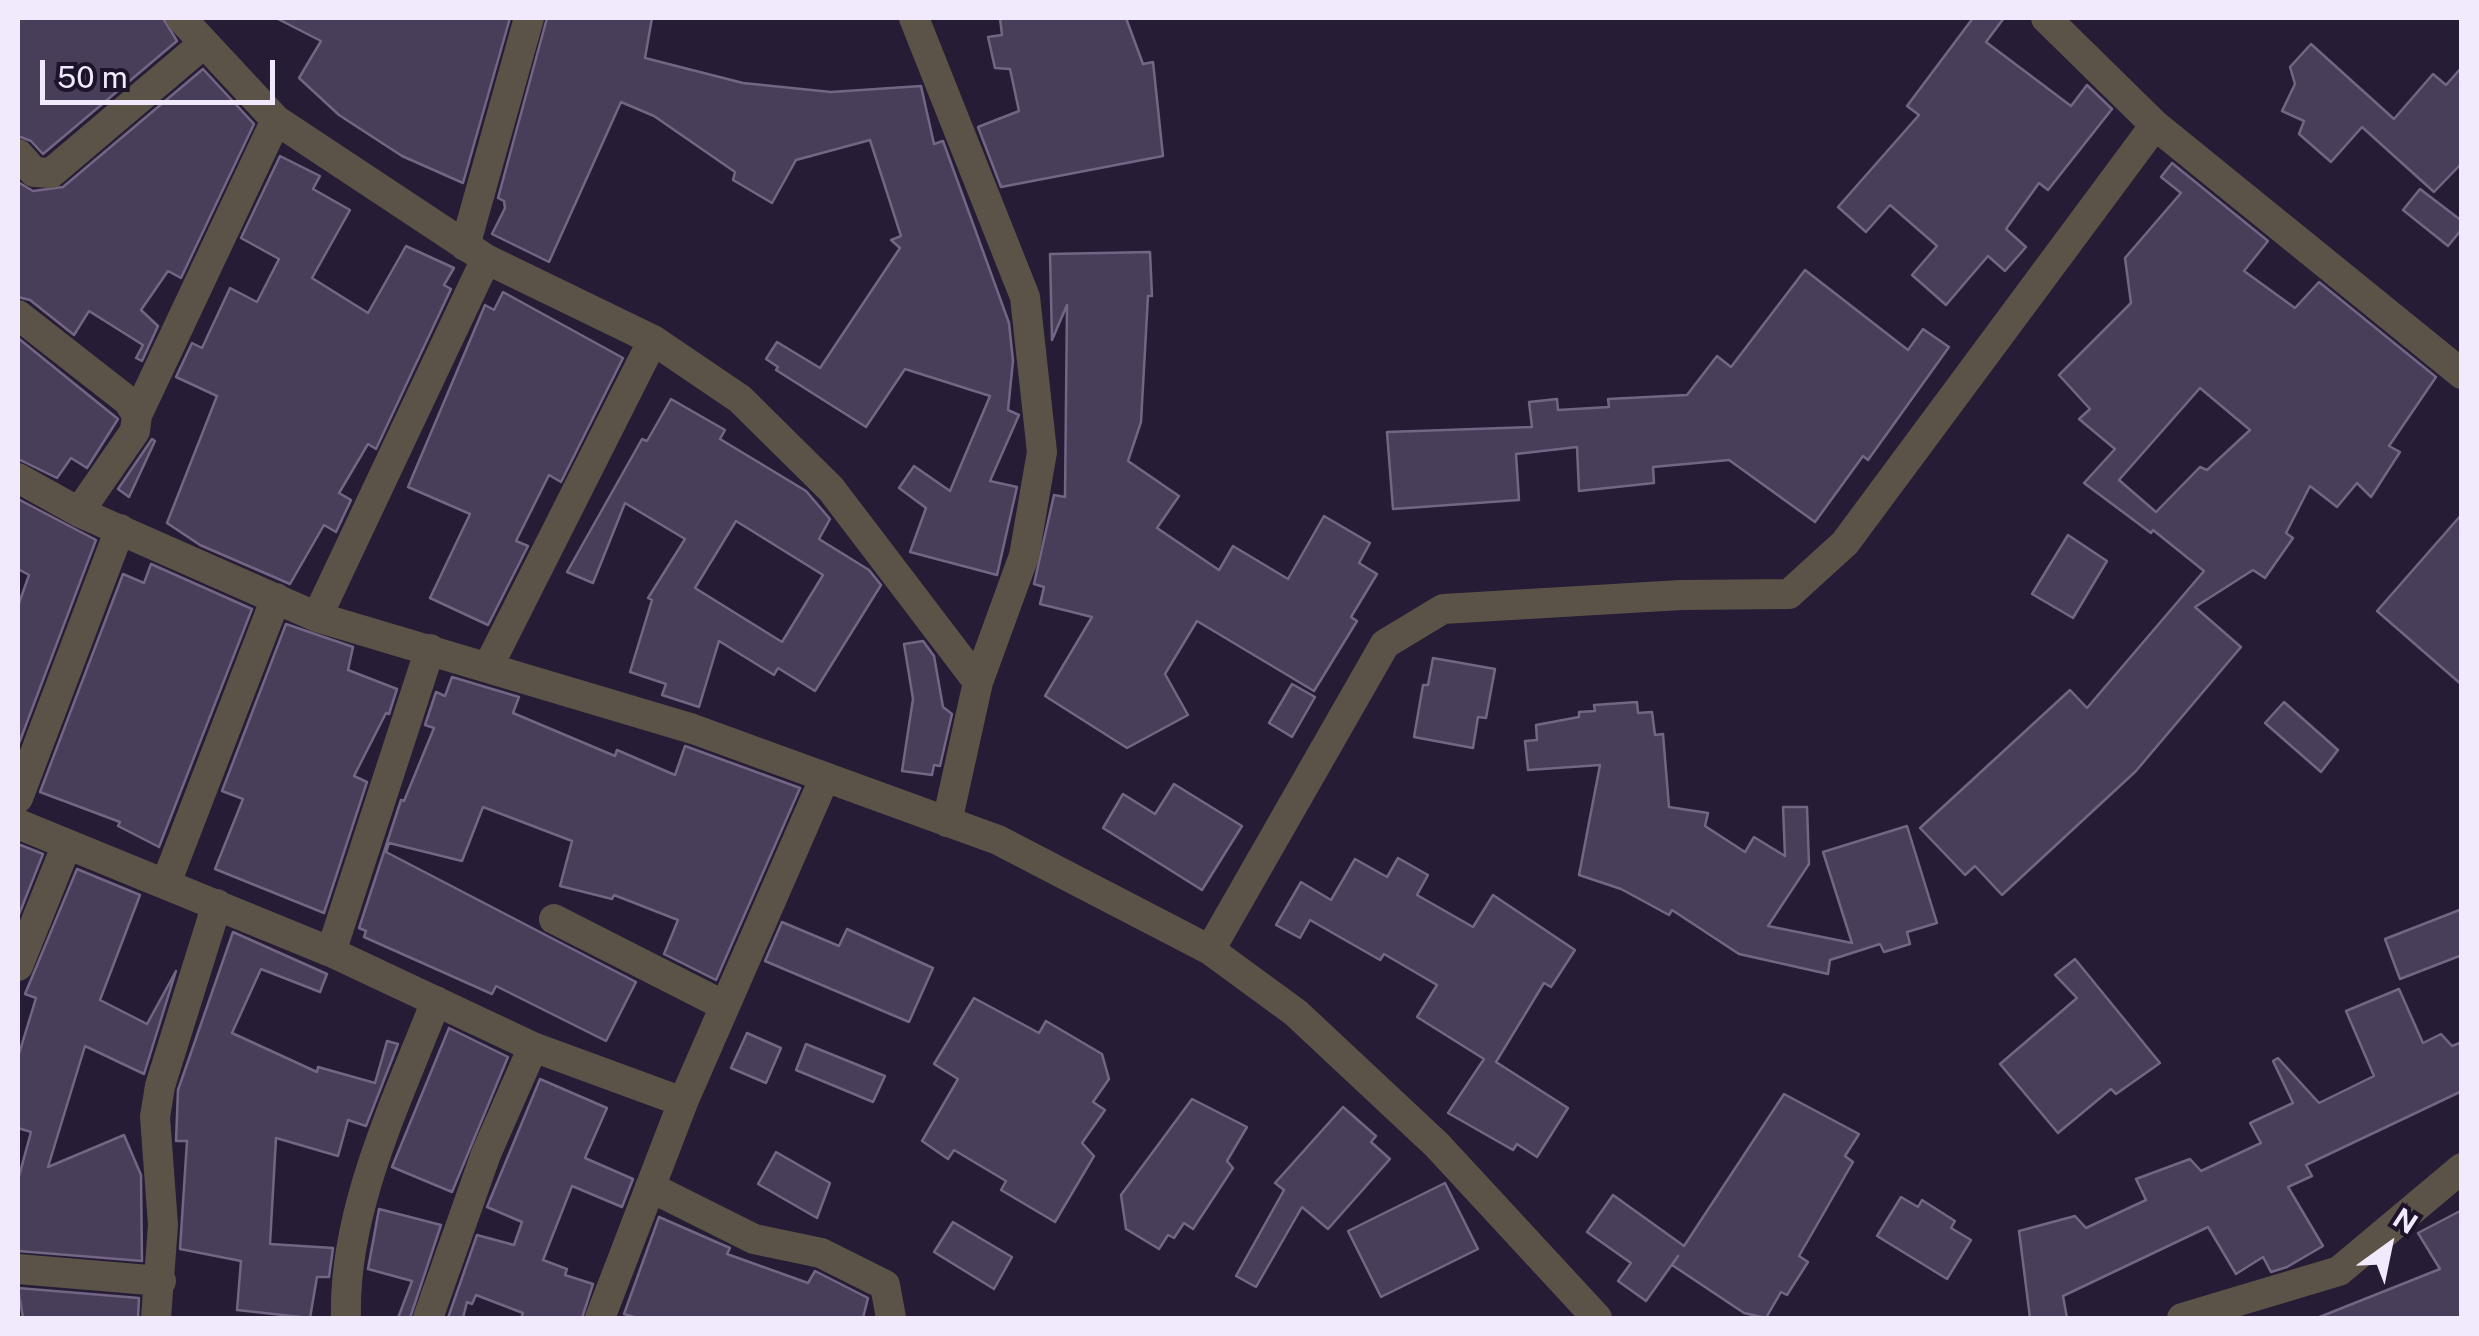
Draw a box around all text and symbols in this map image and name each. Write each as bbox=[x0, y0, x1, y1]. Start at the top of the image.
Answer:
scale bar bbox=[45, 40, 280, 102]
text: 50 m bbox=[57, 59, 128, 95]
north arrow bbox=[2339, 1196, 2439, 1296]
text: N bbox=[2387, 1201, 2424, 1240]

